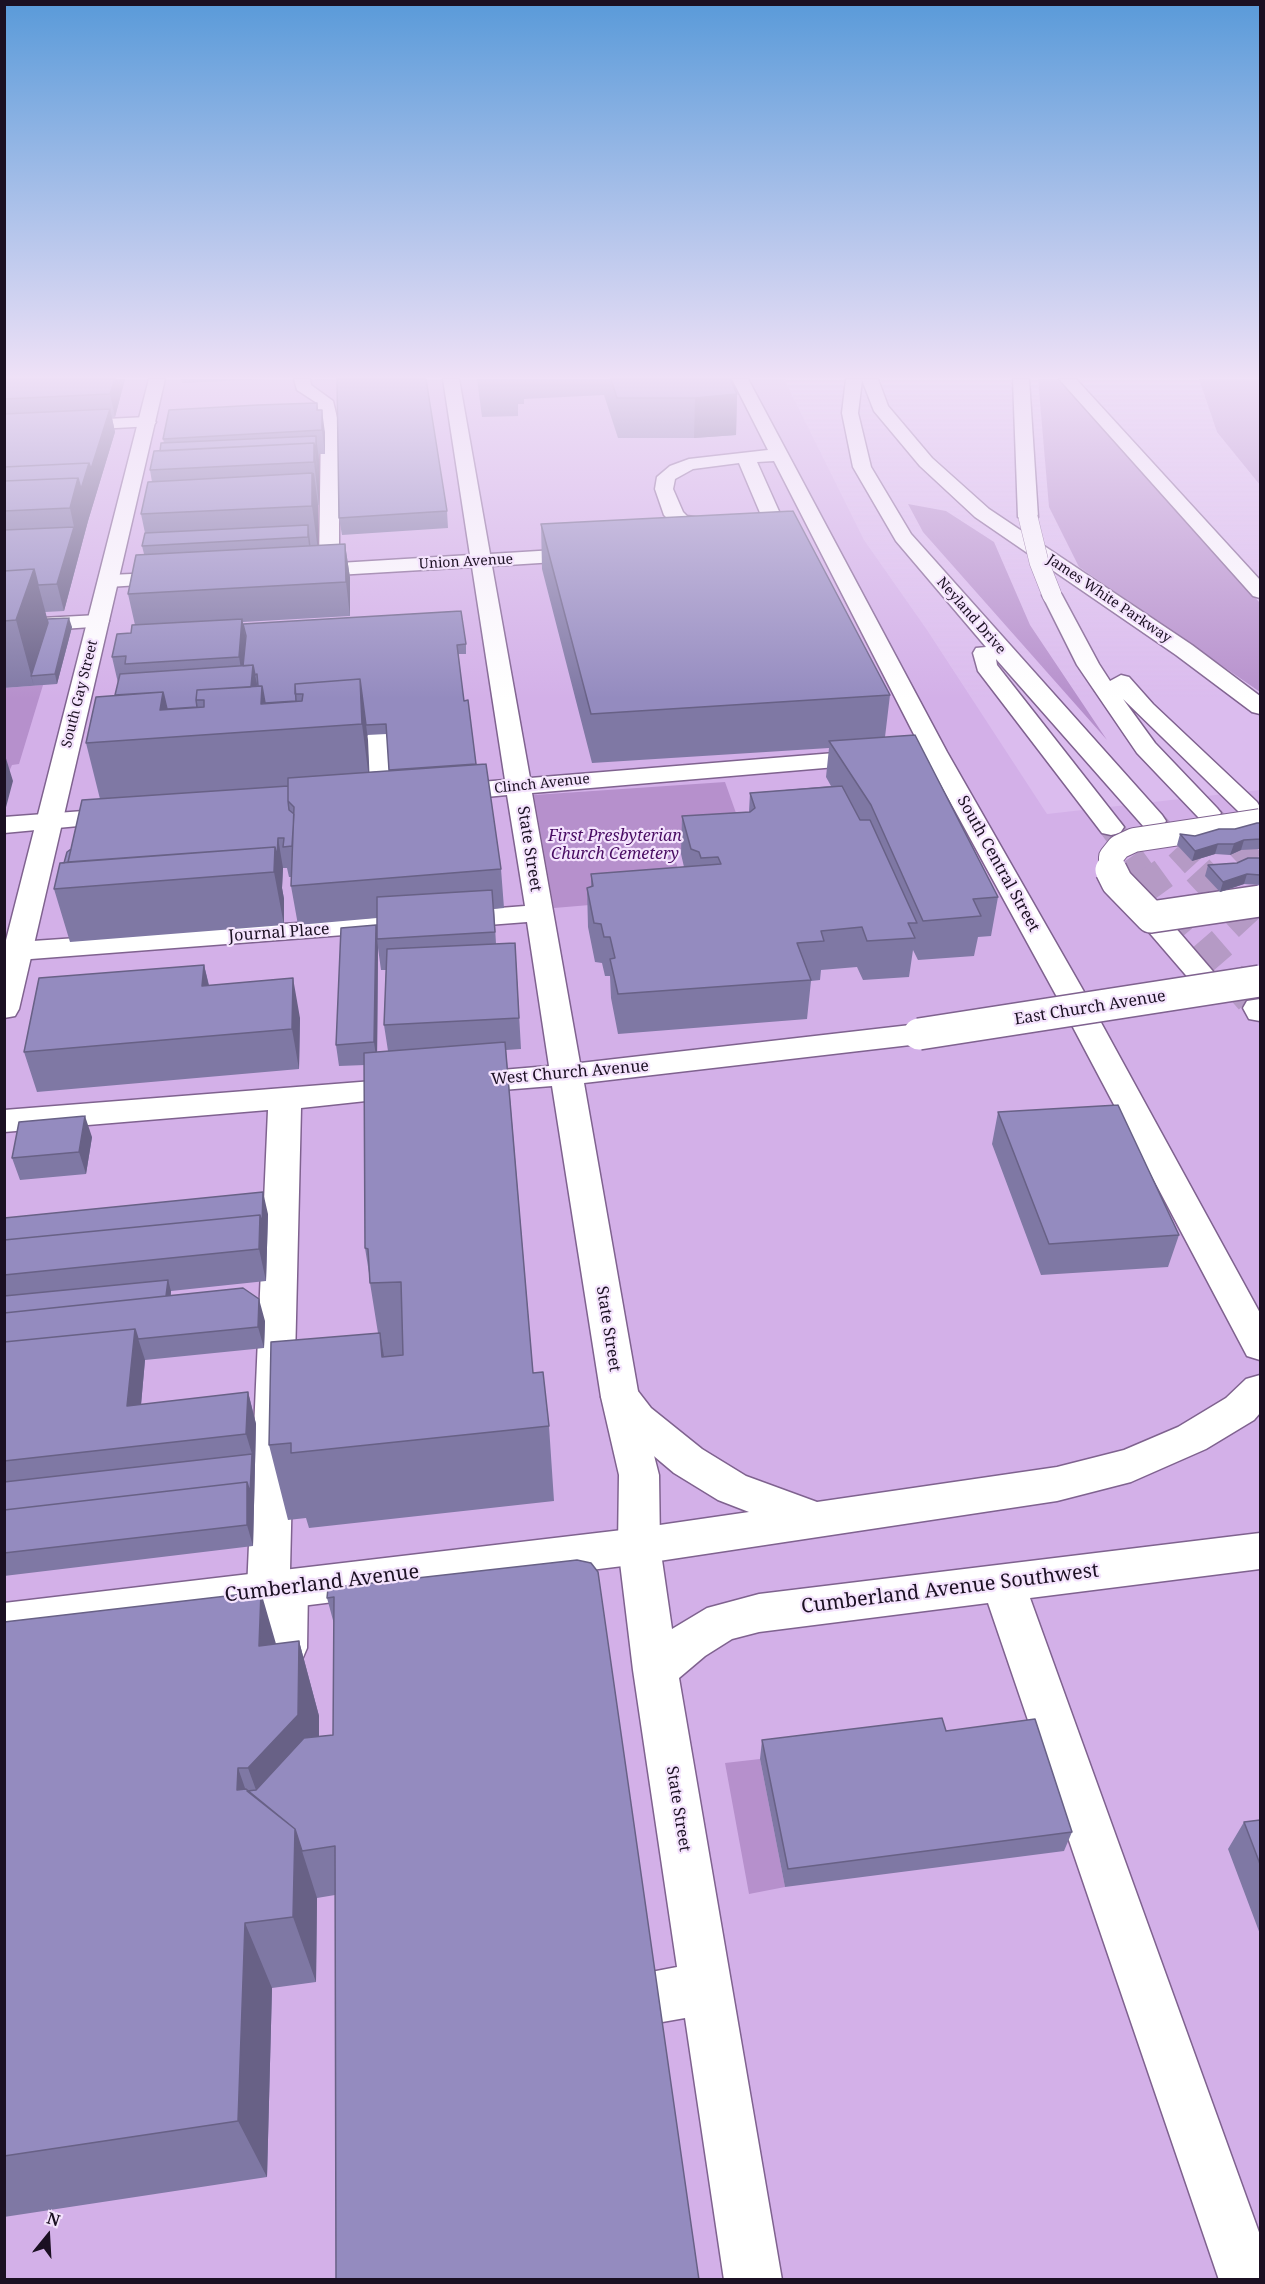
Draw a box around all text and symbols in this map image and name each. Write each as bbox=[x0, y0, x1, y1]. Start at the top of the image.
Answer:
street label: Union Avenue bbox=[418, 551, 514, 573]
street label: James White Parkway bbox=[1044, 551, 1174, 647]
street label: Neyland Drive bbox=[933, 574, 1009, 658]
street label: South Gay Street bbox=[59, 638, 101, 750]
street label: Clinch Avenue bbox=[493, 771, 591, 797]
street label: South Central Street bbox=[953, 793, 1043, 935]
street label: State Street bbox=[513, 805, 545, 893]
park label: First Presbyterian Church Cemetery bbox=[548, 826, 682, 864]
street label: Journal Place bbox=[228, 920, 330, 946]
street label: East Church Avenue bbox=[1013, 987, 1167, 1029]
street label: West Church Avenue bbox=[490, 1057, 650, 1089]
street label: State Street bbox=[592, 1285, 624, 1373]
street label: Cumberland Avenue Southwest bbox=[800, 1559, 1100, 1619]
street label: Cumberland Avenue bbox=[223, 1560, 421, 1608]
street label: State Street bbox=[662, 1765, 694, 1853]
north arrow bbox=[18, 2206, 78, 2266]
text: N bbox=[44, 2206, 63, 2231]

